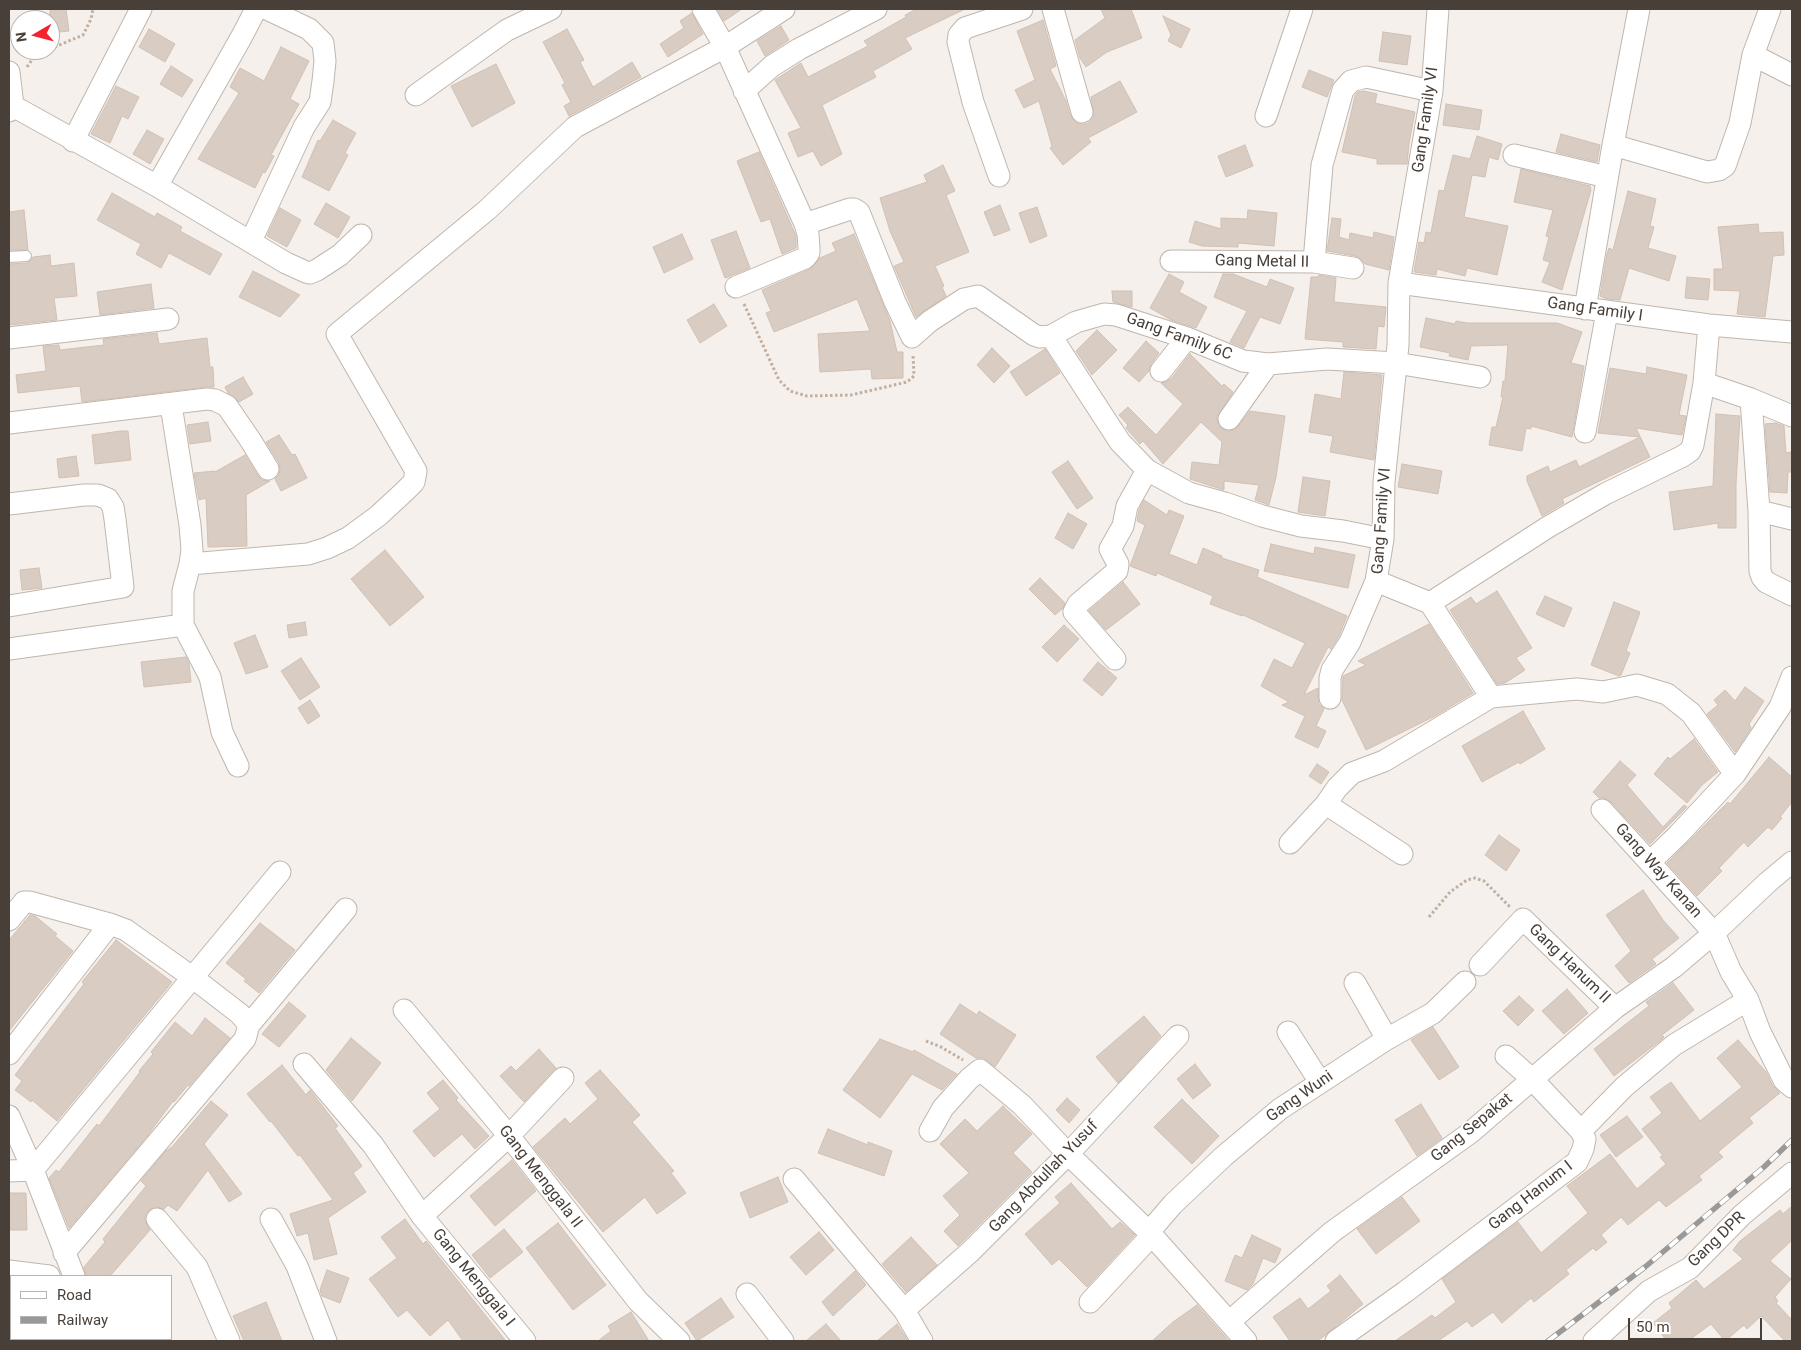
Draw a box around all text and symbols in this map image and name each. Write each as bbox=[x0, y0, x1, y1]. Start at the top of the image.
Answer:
north arrow bbox=[10, 10, 60, 60]
text: N bbox=[13, 31, 30, 43]
street label: Gang Family VI bbox=[1409, 66, 1443, 174]
street label: Gang Metal II bbox=[1215, 252, 1309, 272]
street label: Gang Family I bbox=[1546, 294, 1644, 326]
street label: Gang Family 6C bbox=[1123, 309, 1235, 365]
street label: Gang Family VI bbox=[1369, 467, 1395, 575]
street label: Gang Way Kanan bbox=[1611, 820, 1705, 922]
street label: Gang Hanum II bbox=[1524, 920, 1614, 1008]
street label: Gang Wuni bbox=[1263, 1067, 1337, 1127]
street label: Gang Sepakat bbox=[1427, 1089, 1517, 1167]
street label: Gang Abdullah Yusuf bbox=[985, 1117, 1103, 1237]
street label: Gang Menggala II bbox=[494, 1122, 586, 1232]
street label: Gang Hanum I bbox=[1485, 1157, 1577, 1235]
street label: Gang DPR bbox=[1684, 1208, 1750, 1272]
street label: Gang Menggala I bbox=[428, 1225, 518, 1331]
legend bbox=[10, 1275, 172, 1340]
text: Road bbox=[57, 1286, 91, 1304]
scale bar bbox=[1631, 1308, 1765, 1340]
text: Railway bbox=[57, 1311, 108, 1329]
text: 50 m bbox=[1636, 1318, 1670, 1336]

